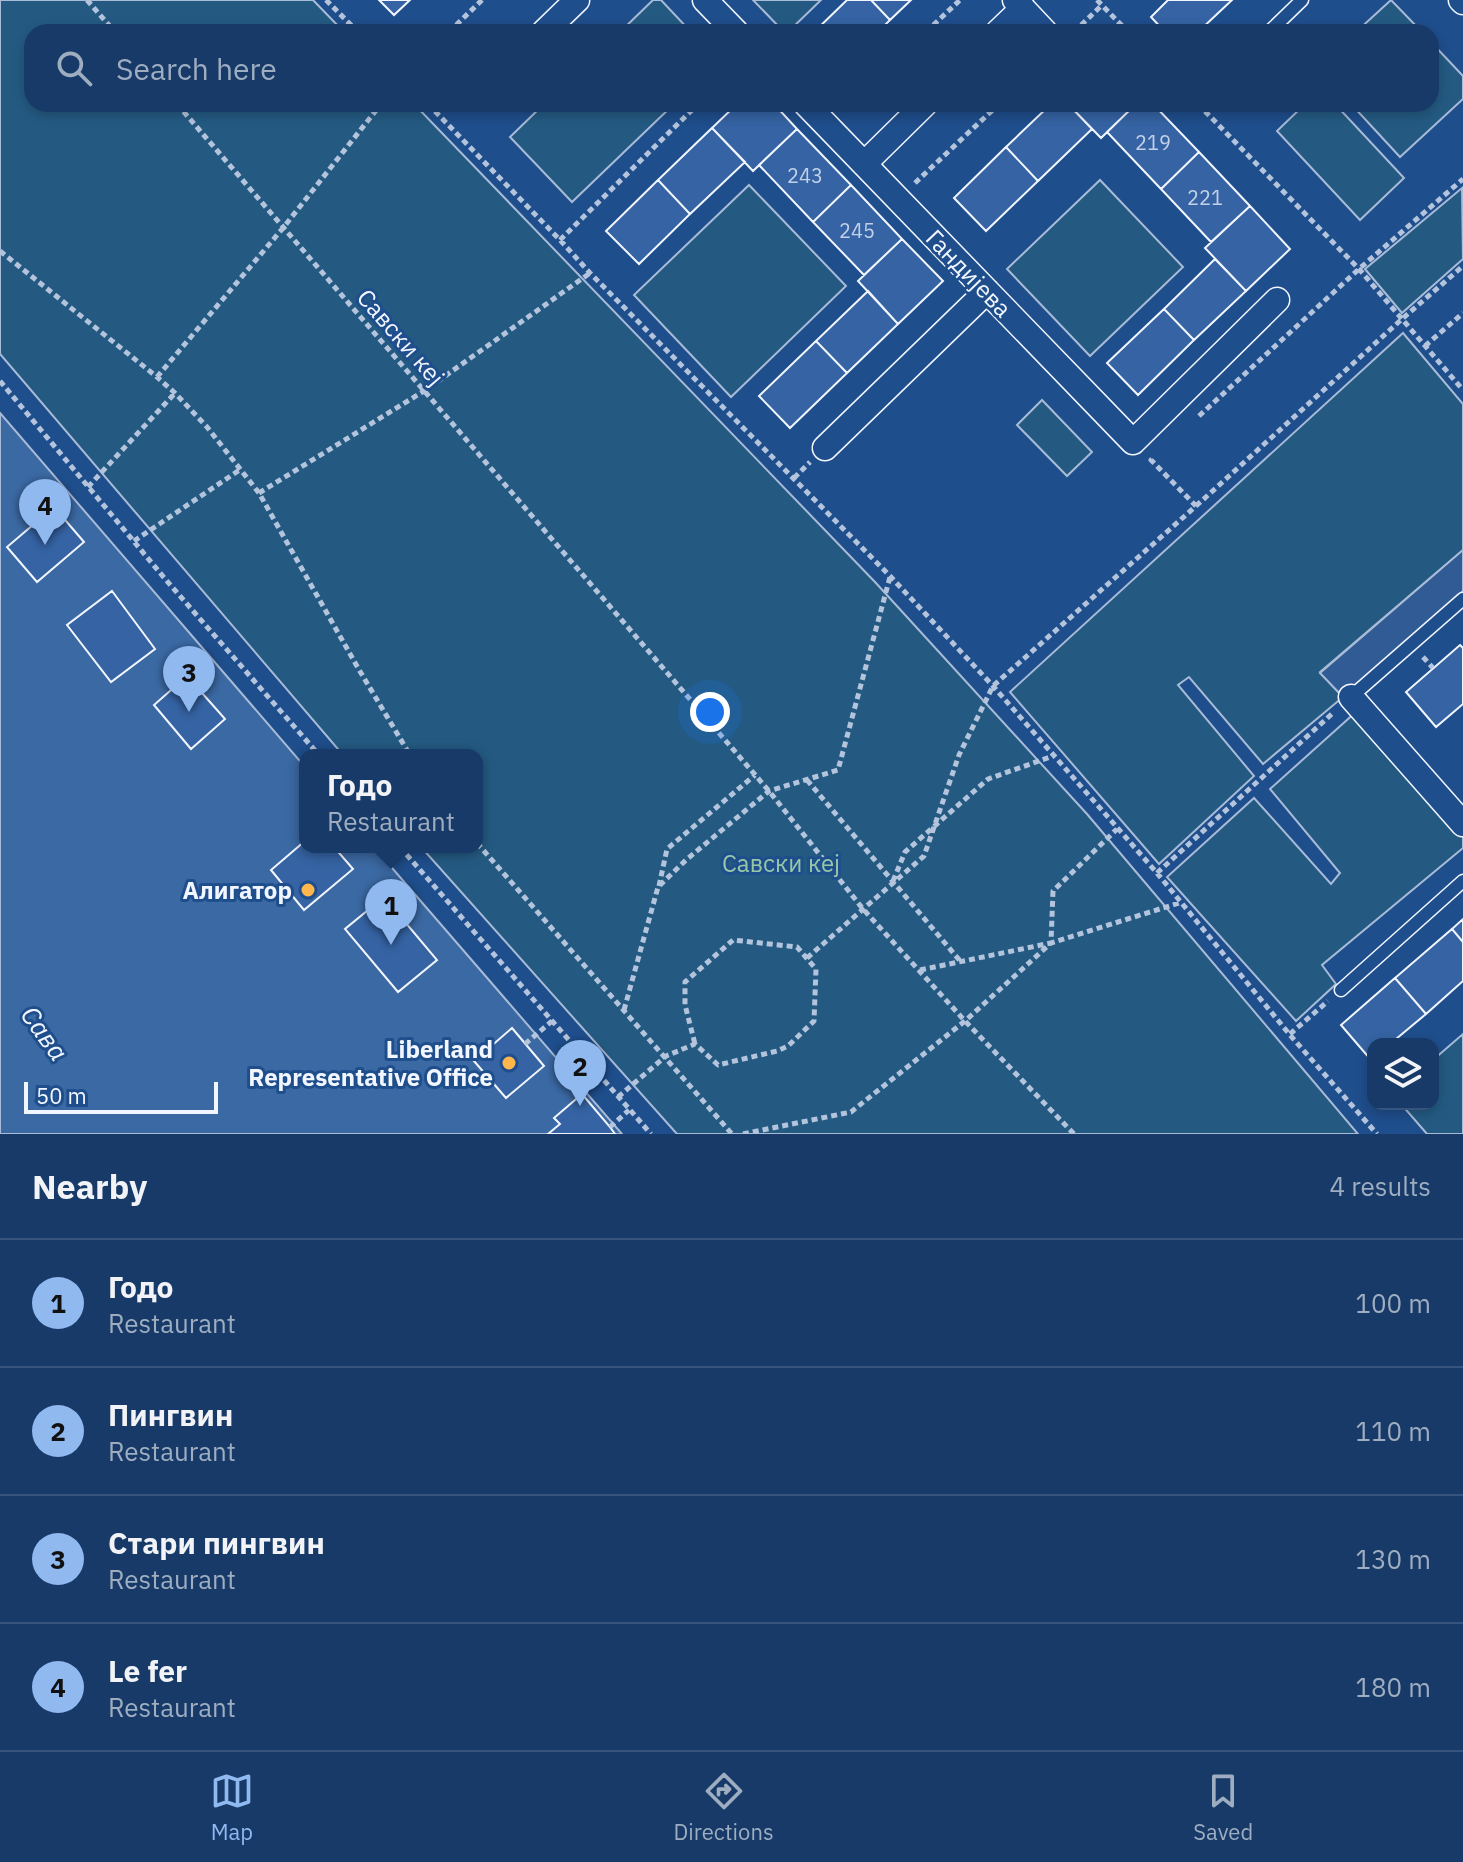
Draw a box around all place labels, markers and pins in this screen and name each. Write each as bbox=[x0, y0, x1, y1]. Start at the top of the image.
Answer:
pin: 4 bbox=[19, 479, 71, 545]
pin: 3 bbox=[163, 646, 215, 712]
place label: Алигатор bbox=[182, 874, 292, 906]
pin: 1 bbox=[365, 879, 417, 945]
marker: Алигатор bbox=[299, 881, 317, 899]
place label: Liberland Representative Office bbox=[248, 1033, 493, 1093]
pin: 2 bbox=[554, 1040, 606, 1106]
marker: Liberland Representative Office bbox=[500, 1054, 518, 1072]

